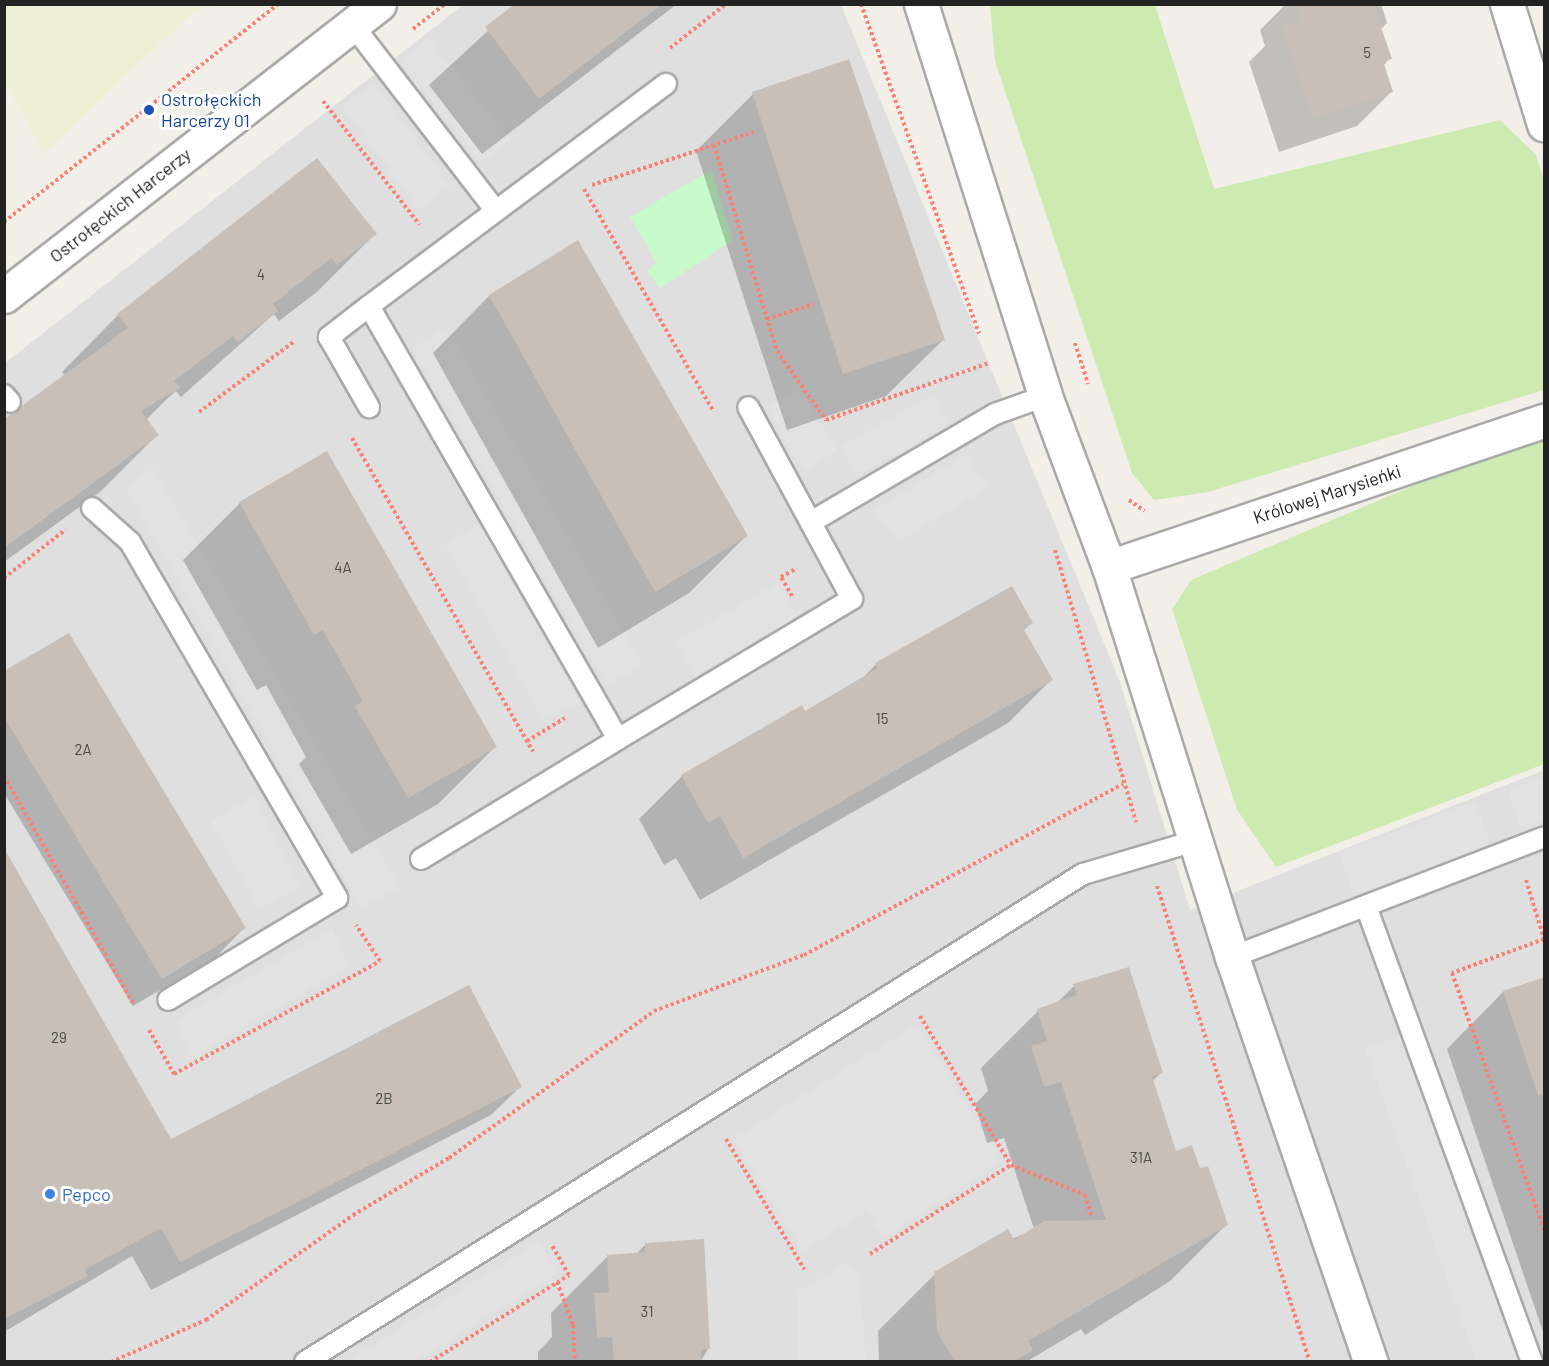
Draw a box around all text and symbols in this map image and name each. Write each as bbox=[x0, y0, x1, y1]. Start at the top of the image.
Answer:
house number: 5 bbox=[1363, 44, 1371, 62]
place label: Ostrołęckich Harcerzy 01 bbox=[161, 89, 261, 132]
marker: Ostrołęckich Harcerzy 01 bbox=[142, 103, 156, 117]
street label: Ostrołęckich Harcerzy bbox=[45, 143, 195, 267]
house number: 4 bbox=[257, 266, 265, 284]
street label: Królowej Marysieńki bbox=[1250, 460, 1404, 528]
house number: 4A bbox=[334, 559, 352, 577]
house number: 15 bbox=[876, 710, 888, 728]
house number: 2A bbox=[74, 741, 92, 759]
house number: 29 bbox=[51, 1029, 67, 1047]
house number: 2B bbox=[375, 1090, 393, 1108]
house number: 31A bbox=[1130, 1149, 1152, 1167]
place label: Pepco bbox=[62, 1183, 111, 1205]
marker: Pepco bbox=[43, 1187, 57, 1201]
house number: 31 bbox=[641, 1303, 653, 1321]

